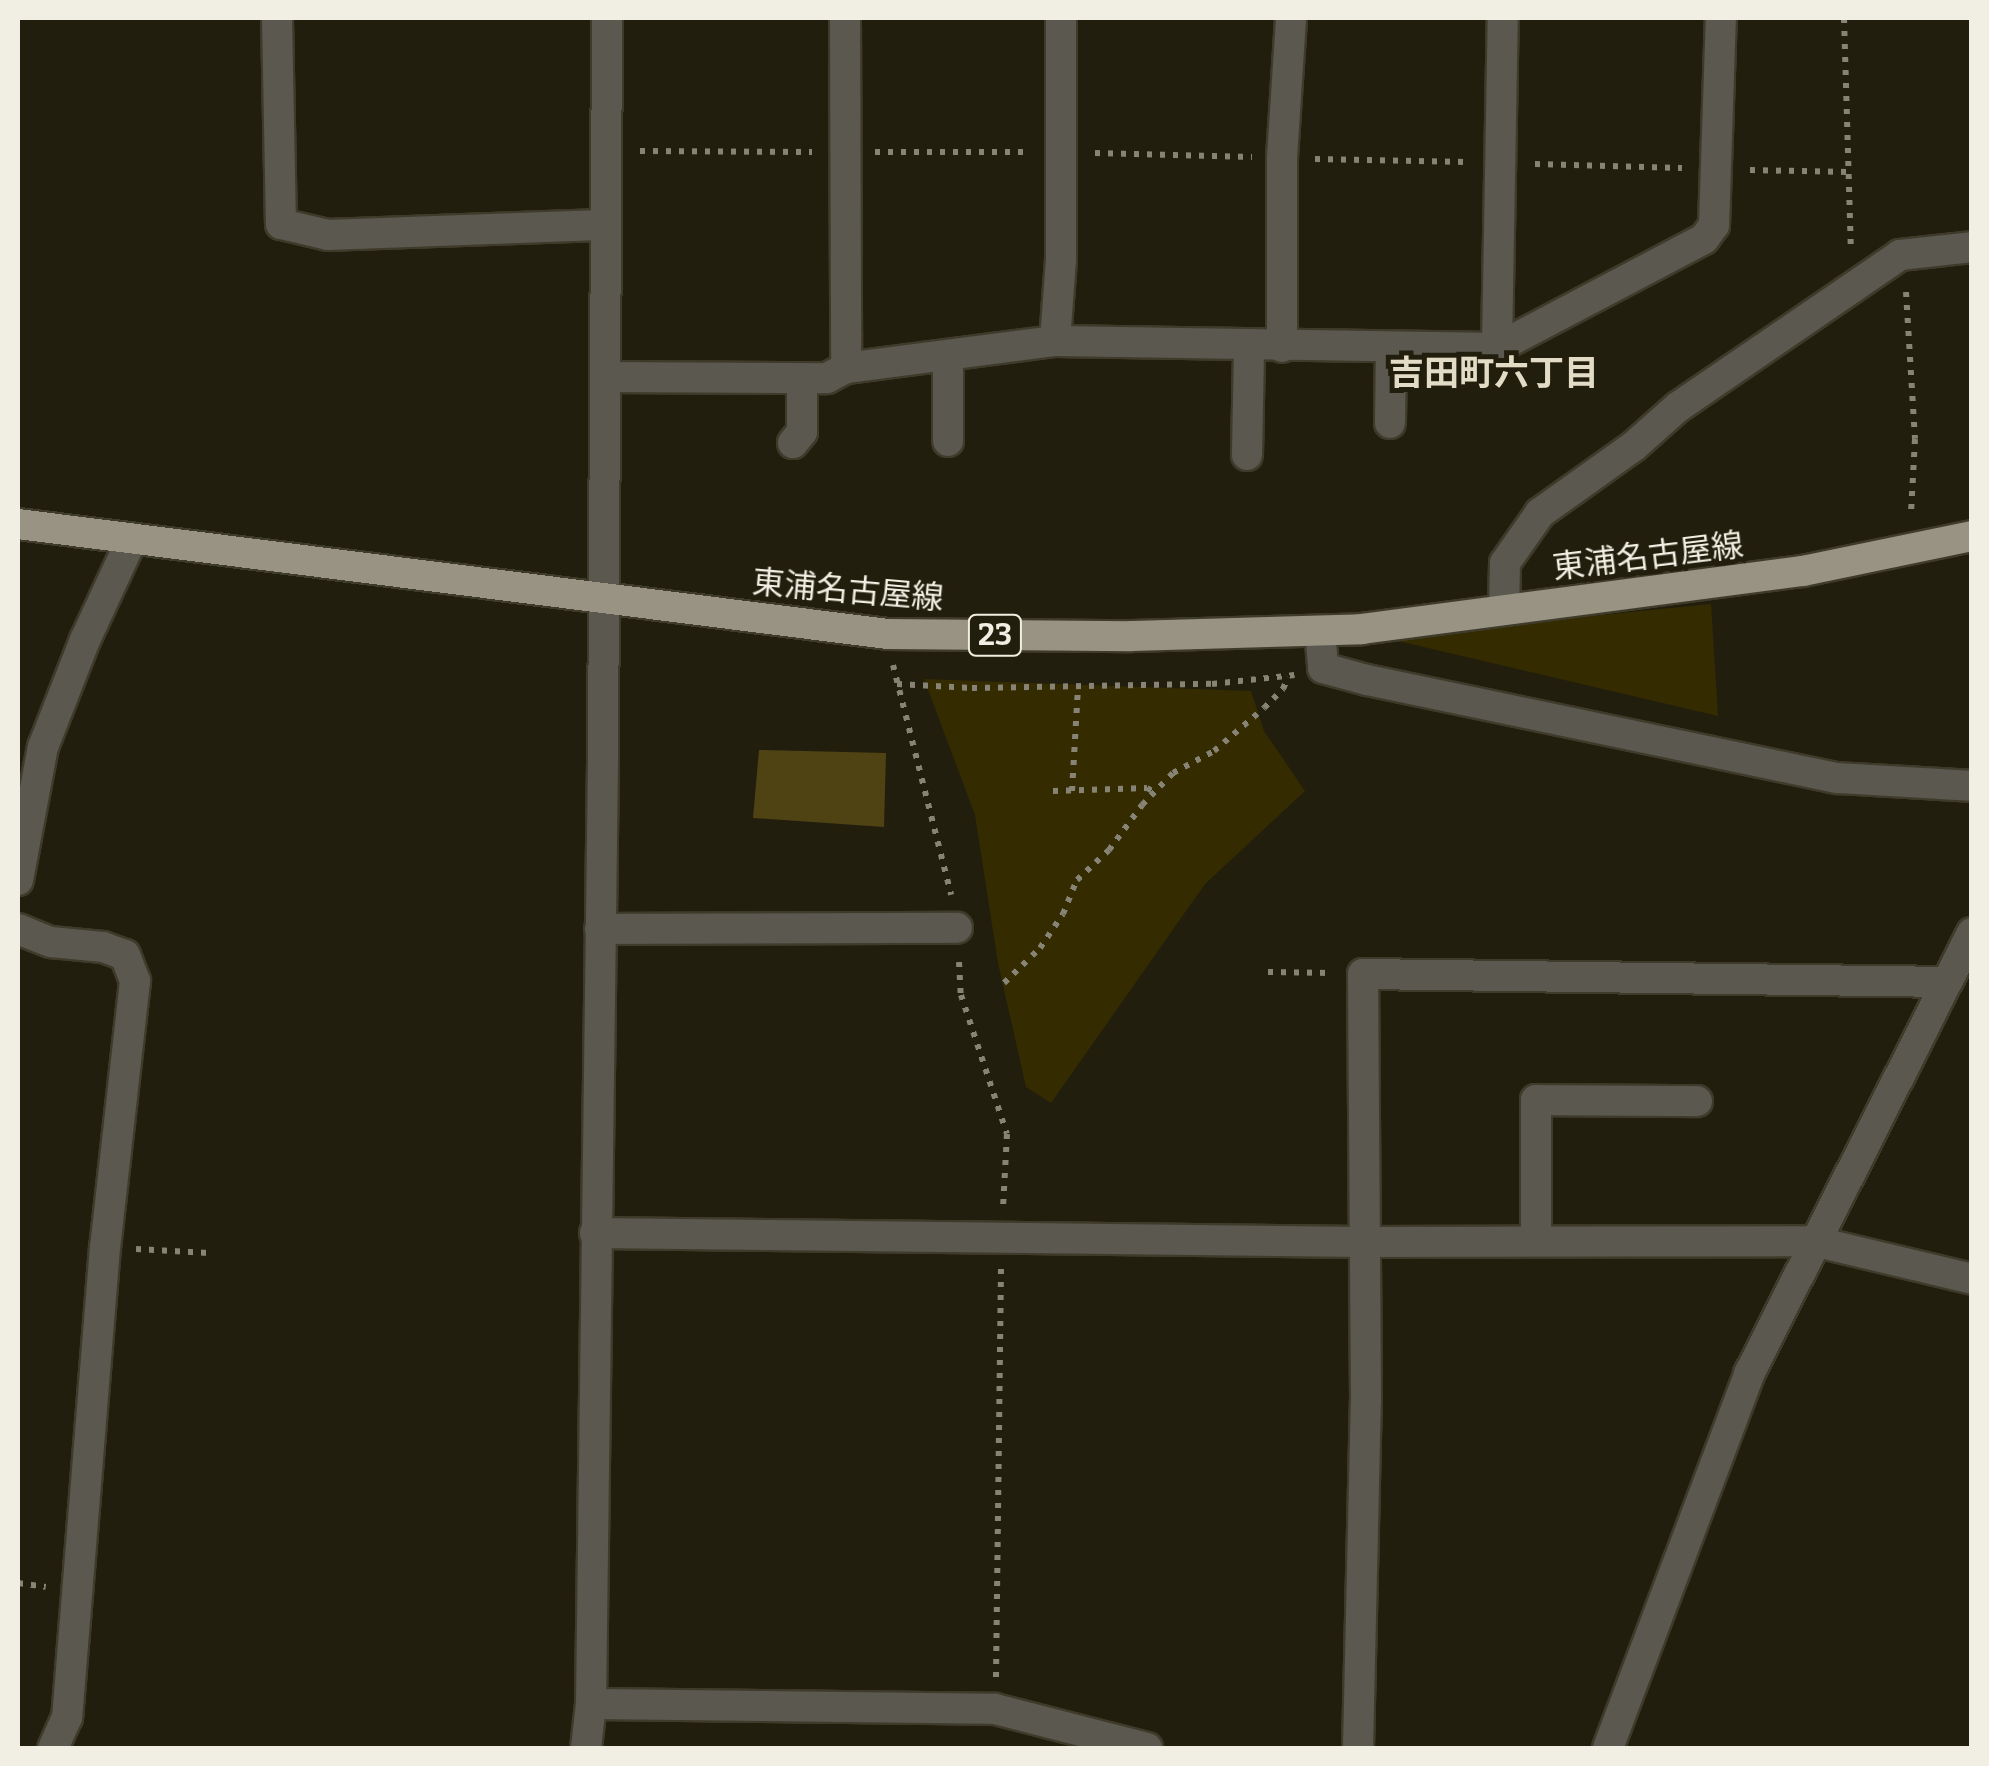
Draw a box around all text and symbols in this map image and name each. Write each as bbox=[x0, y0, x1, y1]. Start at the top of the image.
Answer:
district label: 吉田町六丁目 bbox=[1389, 352, 1599, 394]
street label: 東浦名古屋線 bbox=[1550, 525, 1746, 587]
street label: 東浦名古屋線 bbox=[751, 563, 945, 617]
road number: 23 bbox=[968, 610, 1022, 660]

